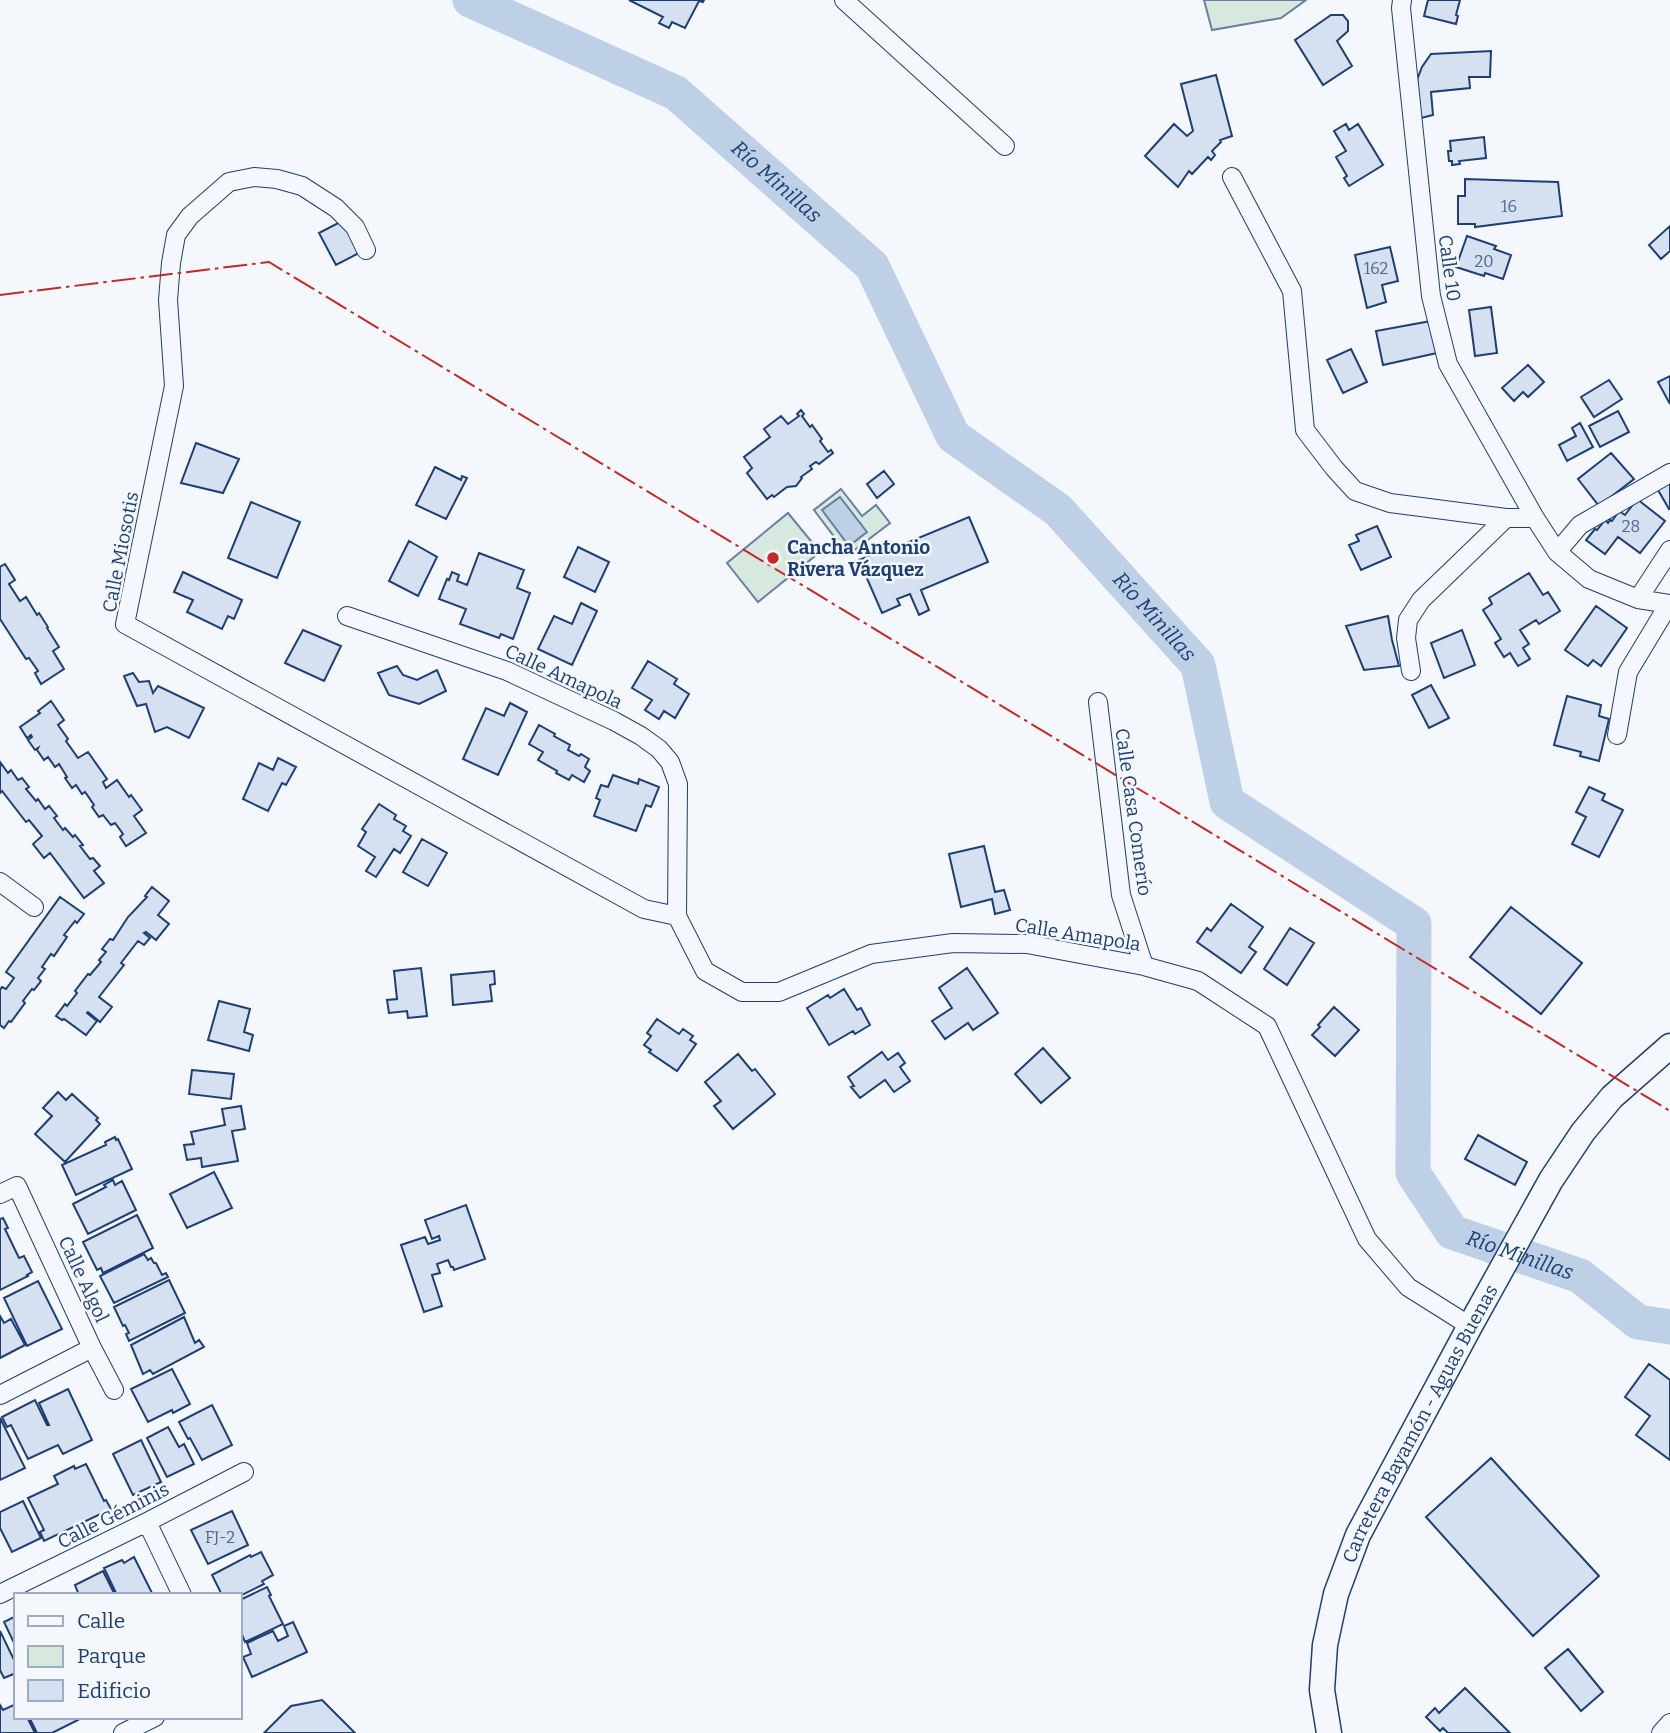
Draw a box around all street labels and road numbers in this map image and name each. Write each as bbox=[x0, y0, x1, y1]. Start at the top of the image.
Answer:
street label: Calle 10 bbox=[1433, 233, 1466, 303]
street label: Calle Miosotis bbox=[98, 490, 143, 614]
street label: Calle Amapola bbox=[501, 639, 627, 714]
street label: Calle Casa Comerío bbox=[1110, 727, 1157, 897]
street label: Calle Amapola bbox=[1013, 913, 1143, 956]
street label: Calle Algol bbox=[54, 1232, 114, 1326]
street label: Carretera Bayamón - Aguas Buenas bbox=[1338, 1281, 1503, 1566]
street label: Calle Géminis bbox=[54, 1477, 173, 1553]

